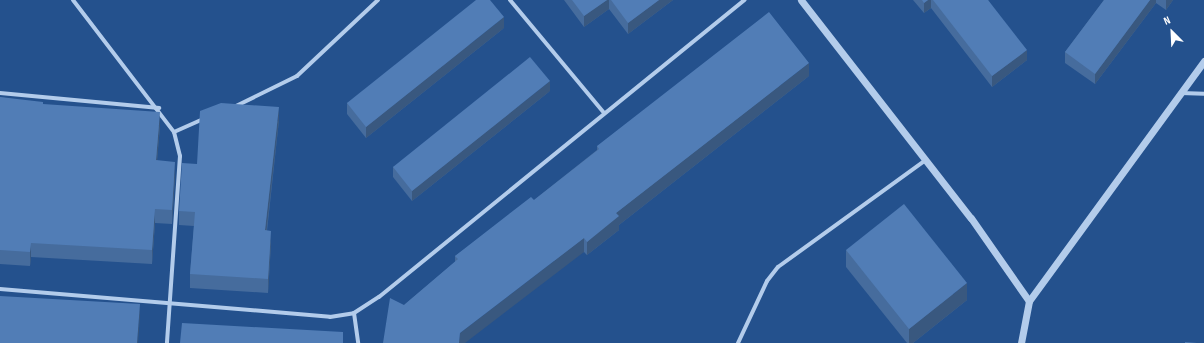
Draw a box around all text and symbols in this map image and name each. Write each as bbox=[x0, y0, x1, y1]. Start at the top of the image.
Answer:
north arrow bbox=[1152, 12, 1192, 52]
text: N bbox=[1162, 13, 1172, 28]

